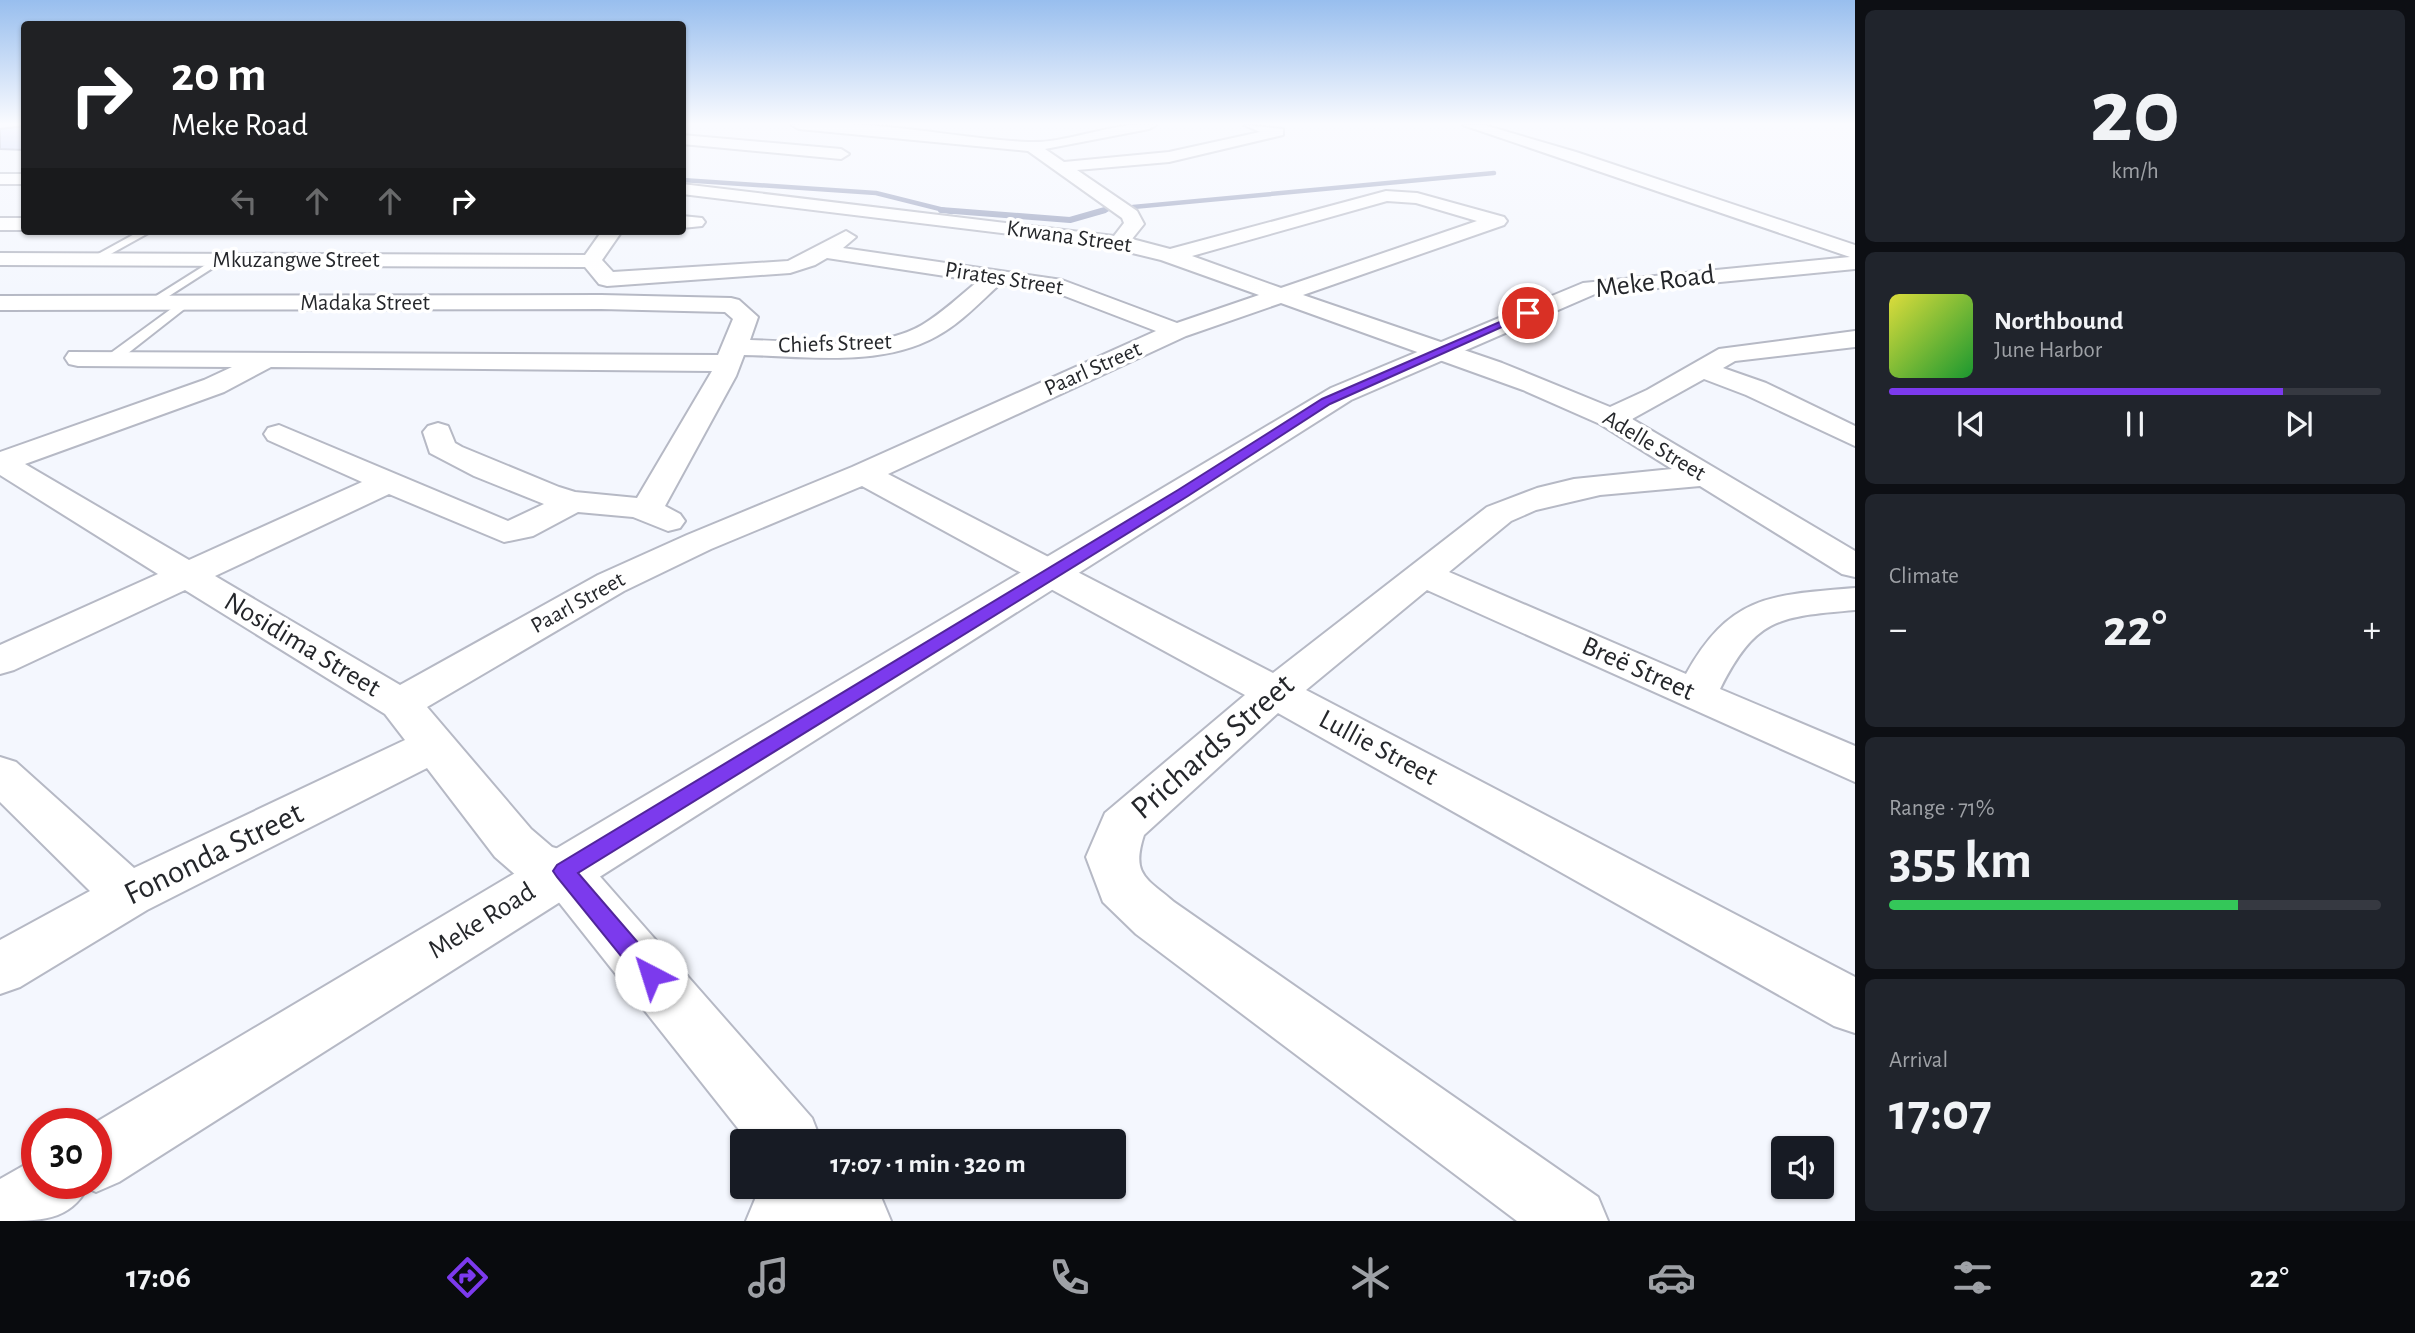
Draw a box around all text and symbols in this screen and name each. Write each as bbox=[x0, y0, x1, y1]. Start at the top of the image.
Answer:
icon: right bbox=[56, 49, 147, 140]
text: 20 m bbox=[171, 51, 267, 100]
text: 20 bbox=[2090, 67, 2180, 158]
text: Meke Road bbox=[171, 109, 308, 141]
text: km/h bbox=[2111, 160, 2159, 183]
icon: left bbox=[225, 182, 263, 220]
icon: ahead bbox=[298, 182, 336, 220]
icon: ahead bbox=[371, 182, 409, 220]
icon: right bbox=[444, 182, 482, 220]
street label: Krwana Street bbox=[1005, 217, 1134, 257]
street label: Mkuzangwe Street bbox=[212, 249, 380, 272]
street label: Pirates Street bbox=[943, 258, 1065, 300]
street label: Meke Road bbox=[1594, 261, 1716, 303]
pin bbox=[1498, 283, 1558, 343]
street label: Madaka Street bbox=[300, 292, 430, 315]
icon: arrive bbox=[1509, 294, 1547, 332]
text: Northbound bbox=[1994, 308, 2123, 334]
street label: Chiefs Street bbox=[778, 331, 893, 357]
street label: Paarl Street bbox=[1041, 337, 1146, 401]
text: June Harbor bbox=[1994, 339, 2102, 362]
icon: previous bbox=[1952, 405, 1990, 443]
icon: pause bbox=[2116, 405, 2154, 443]
icon: next bbox=[2280, 405, 2318, 443]
street label: Adelle Street bbox=[1599, 406, 1710, 486]
text: Climate bbox=[1889, 565, 1959, 588]
street label: Paarl Street bbox=[527, 568, 629, 638]
street label: Nosidima Street bbox=[219, 588, 385, 703]
text: 22° bbox=[2103, 603, 2167, 655]
text: − bbox=[1889, 611, 1907, 649]
text: + bbox=[2363, 611, 2381, 649]
street label: Breë Street bbox=[1577, 632, 1699, 706]
street label: Prichards Street bbox=[1126, 668, 1301, 826]
street label: Lullie Street bbox=[1314, 705, 1442, 791]
street label: Fononda Street bbox=[119, 796, 309, 911]
text: Range · 71% bbox=[1889, 797, 1995, 820]
text: 355 km bbox=[1889, 835, 2032, 887]
street label: Meke Road bbox=[424, 877, 540, 965]
position arrow bbox=[614, 938, 688, 1012]
text: Arrival bbox=[1889, 1049, 1948, 1072]
text: 17:07 bbox=[1889, 1087, 1992, 1139]
speed limit sign: 30 bbox=[21, 1108, 112, 1199]
map controls bbox=[1771, 1136, 1834, 1199]
button: sound bbox=[1771, 1136, 1834, 1199]
text: 17:07 · 1 min · 320 m bbox=[830, 1151, 1026, 1177]
icon: directions bbox=[443, 1253, 492, 1302]
icon: music bbox=[744, 1253, 793, 1302]
icon: phone bbox=[1045, 1253, 1094, 1302]
icon: climate bbox=[1346, 1253, 1395, 1302]
icon: car bbox=[1647, 1253, 1696, 1302]
icon: filters bbox=[1948, 1253, 1997, 1302]
text: 17:06 bbox=[126, 1261, 191, 1293]
text: 22° bbox=[2249, 1261, 2289, 1293]

